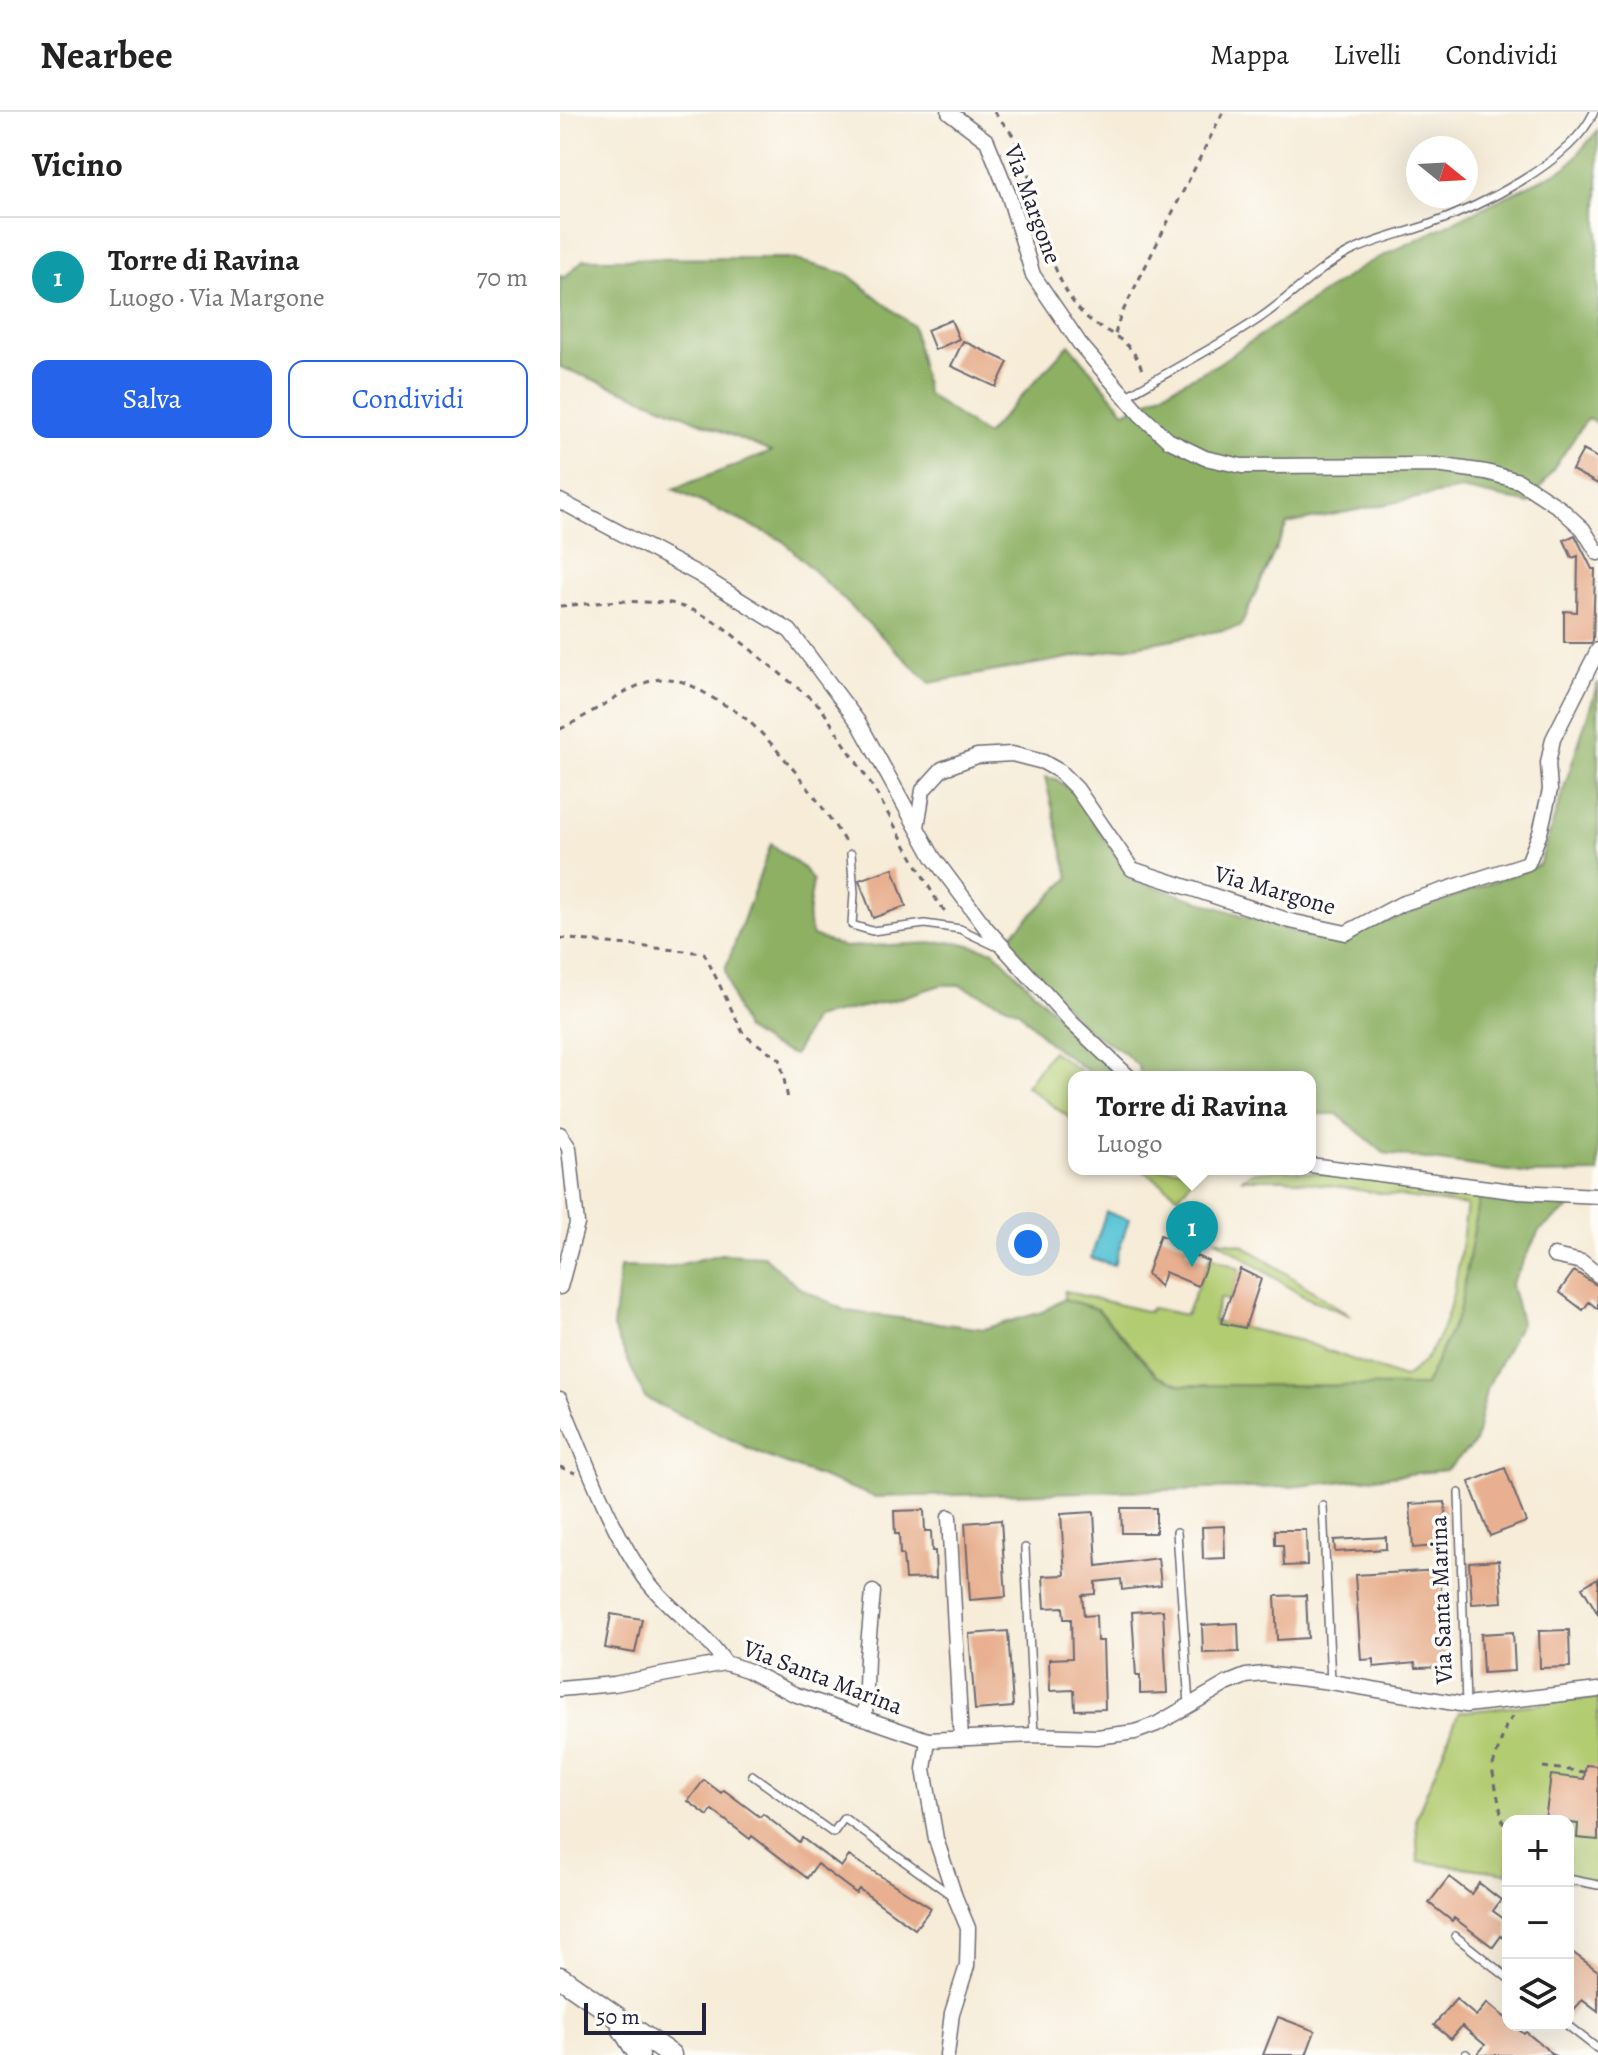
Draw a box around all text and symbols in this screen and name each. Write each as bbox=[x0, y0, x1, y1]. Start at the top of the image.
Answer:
text: Nearbee bbox=[40, 29, 173, 81]
text: Mappa bbox=[1210, 36, 1289, 74]
text: Livelli bbox=[1333, 36, 1402, 74]
text: Condividi bbox=[1446, 36, 1558, 74]
north arrow bbox=[1406, 136, 1478, 208]
street label: Via Margone bbox=[996, 139, 1069, 268]
text: Vicino bbox=[32, 141, 123, 188]
text: Torre di Ravina bbox=[108, 240, 300, 280]
text: 1 bbox=[53, 260, 63, 295]
text: 70 m bbox=[476, 260, 528, 295]
text: Luogo · Via Margone bbox=[108, 280, 325, 315]
button: Salva bbox=[32, 360, 272, 438]
button: Condividi bbox=[288, 360, 528, 438]
street label: Via Margone bbox=[1210, 857, 1339, 923]
popup bbox=[1068, 1071, 1316, 1175]
text: Torre di Ravina bbox=[1096, 1086, 1288, 1126]
text: Luogo bbox=[1096, 1126, 1162, 1161]
pin: 1 bbox=[1166, 1201, 1218, 1267]
your location bbox=[1008, 1224, 1048, 1264]
street label: Via Santa Marina bbox=[1422, 1514, 1460, 1686]
street label: Via Santa Marina bbox=[738, 1632, 908, 1722]
map controls bbox=[1502, 1815, 1574, 2031]
button: + bbox=[1502, 1815, 1574, 1887]
button: − bbox=[1502, 1887, 1574, 1959]
button: layers bbox=[1502, 1959, 1574, 2031]
scale bar bbox=[584, 1999, 706, 2035]
text: 50 m bbox=[596, 2002, 640, 2032]

